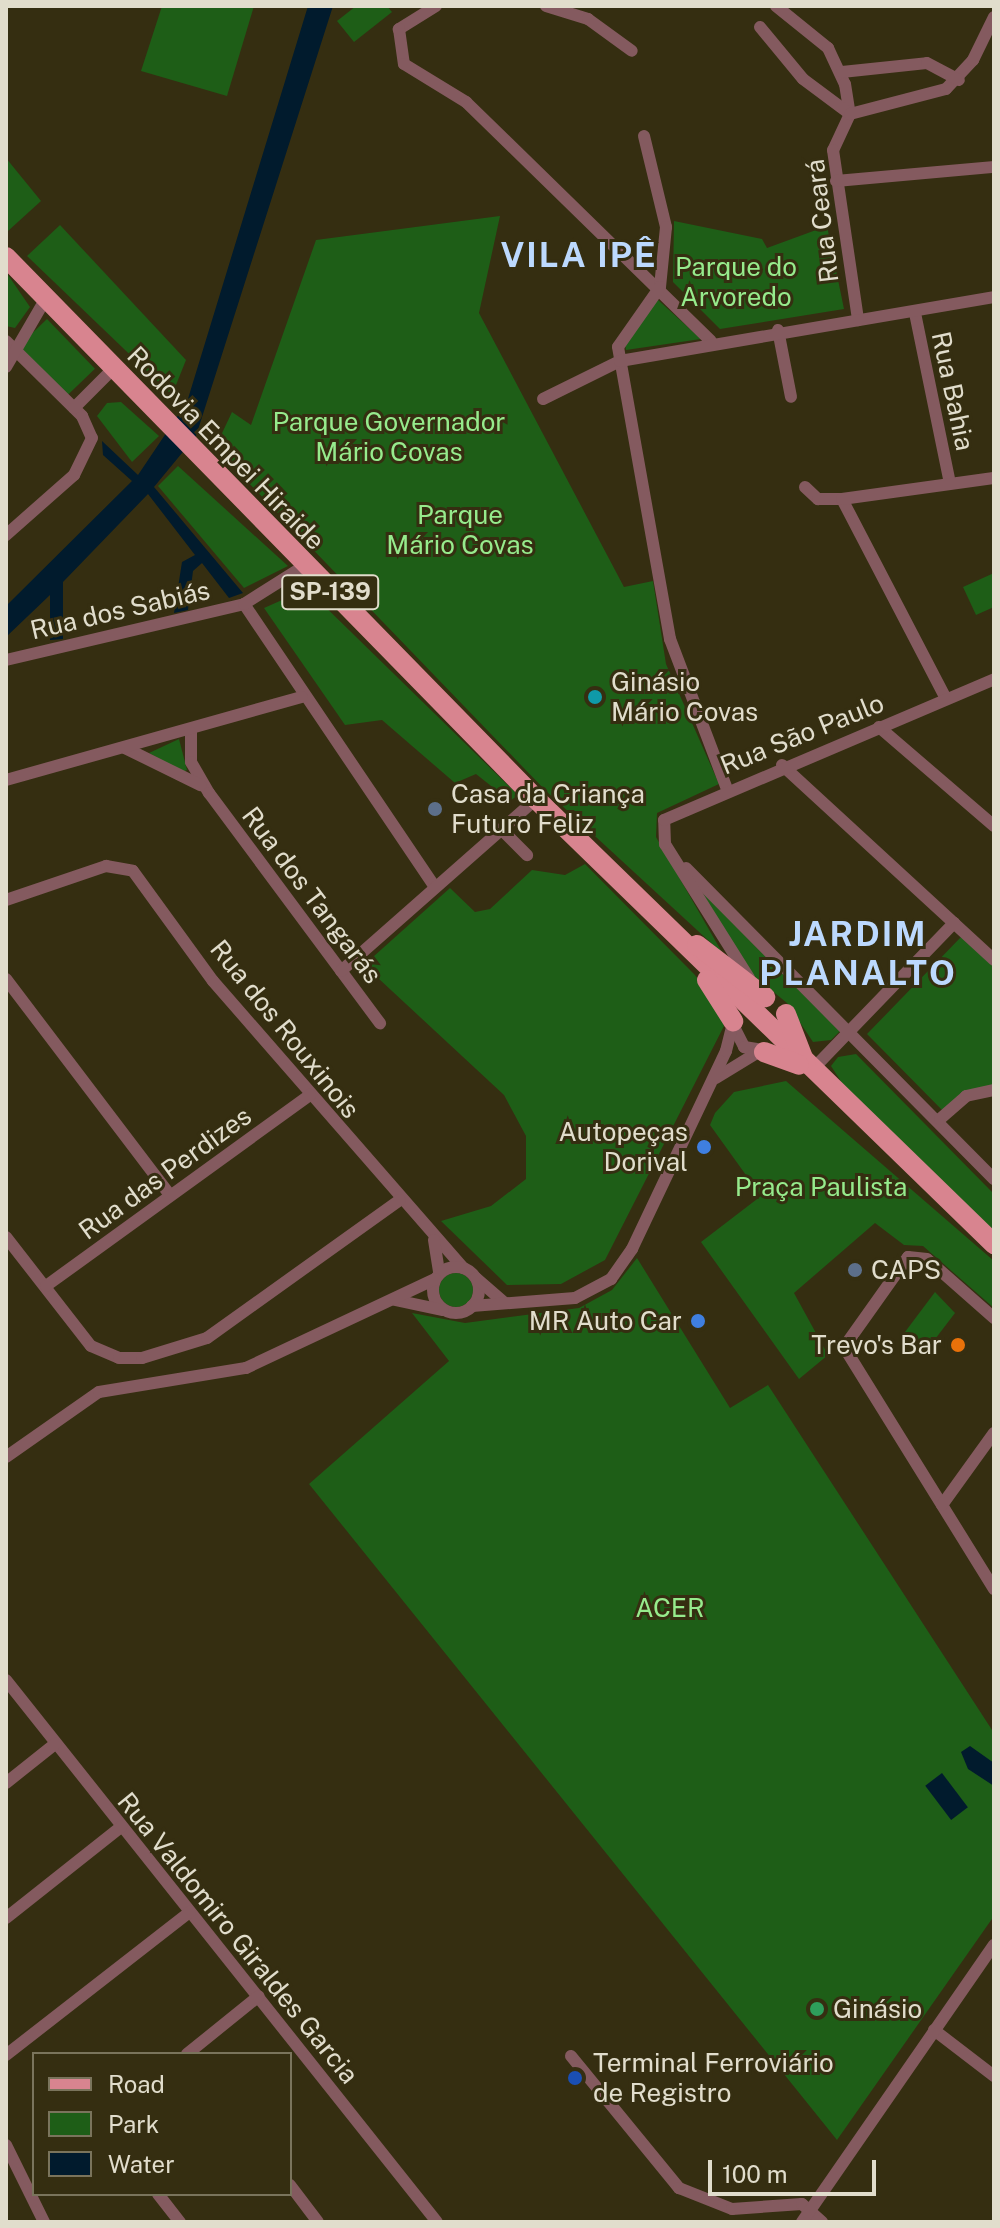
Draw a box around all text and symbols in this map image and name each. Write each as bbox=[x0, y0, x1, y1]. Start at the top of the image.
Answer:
street label: Rua Ceará bbox=[799, 158, 845, 284]
district label: VILA IPÊ bbox=[500, 236, 658, 276]
park label: Parque do Arvoredo bbox=[675, 251, 797, 312]
street label: Rua Bahia bbox=[925, 329, 981, 453]
street label: Rodovia Empei Hiraide bbox=[121, 340, 331, 556]
park label: Parque Governador Mário Covas bbox=[272, 406, 506, 468]
park label: Parque Mário Covas bbox=[386, 499, 534, 560]
road number: SP-139 bbox=[280, 572, 380, 612]
street label: Rua dos Sabiás bbox=[27, 574, 213, 646]
place label: Ginásio Mário Covas bbox=[611, 666, 758, 728]
street label: Rua São Paulo bbox=[716, 687, 888, 781]
marker: Ginásio Mário Covas bbox=[586, 688, 604, 706]
place label: Casa da Criança Futuro Feliz bbox=[451, 778, 645, 840]
street label: Rua dos Tangarás bbox=[235, 800, 389, 990]
marker: Casa da Criança Futuro Feliz bbox=[426, 800, 444, 818]
district label: JARDIM PLANALTO bbox=[759, 914, 957, 994]
street label: Rua dos Rouxinois bbox=[204, 934, 366, 1124]
street label: Rua das Perdizes bbox=[73, 1100, 257, 1246]
place label: Autopeças Dorival bbox=[559, 1116, 688, 1178]
marker: Autopeças Dorival bbox=[695, 1138, 713, 1156]
park label: Praça Paulista bbox=[735, 1171, 907, 1203]
place label: CAPS bbox=[871, 1254, 941, 1286]
marker: CAPS bbox=[846, 1261, 864, 1279]
place label: MR Auto Car bbox=[529, 1305, 682, 1337]
marker: MR Auto Car bbox=[689, 1312, 707, 1330]
place label: Trevo's Bar bbox=[811, 1329, 942, 1361]
marker: Trevo's Bar bbox=[949, 1336, 967, 1354]
park label: ACER bbox=[635, 1592, 705, 1624]
street label: Rua Valdomiro Giraldes Garcia bbox=[111, 1786, 365, 2090]
place label: Ginásio bbox=[833, 1993, 922, 2025]
marker: Ginásio bbox=[808, 2000, 826, 2018]
place label: Terminal Ferroviário de Registro bbox=[593, 2047, 834, 2108]
legend bbox=[32, 2052, 292, 2196]
marker: Terminal Ferroviário de Registro bbox=[564, 2067, 586, 2089]
text: Road bbox=[108, 2070, 165, 2098]
text: Park bbox=[108, 2110, 159, 2138]
scale bar bbox=[712, 2144, 880, 2194]
text: Water bbox=[108, 2150, 175, 2178]
text: 100 m bbox=[722, 2160, 788, 2188]

